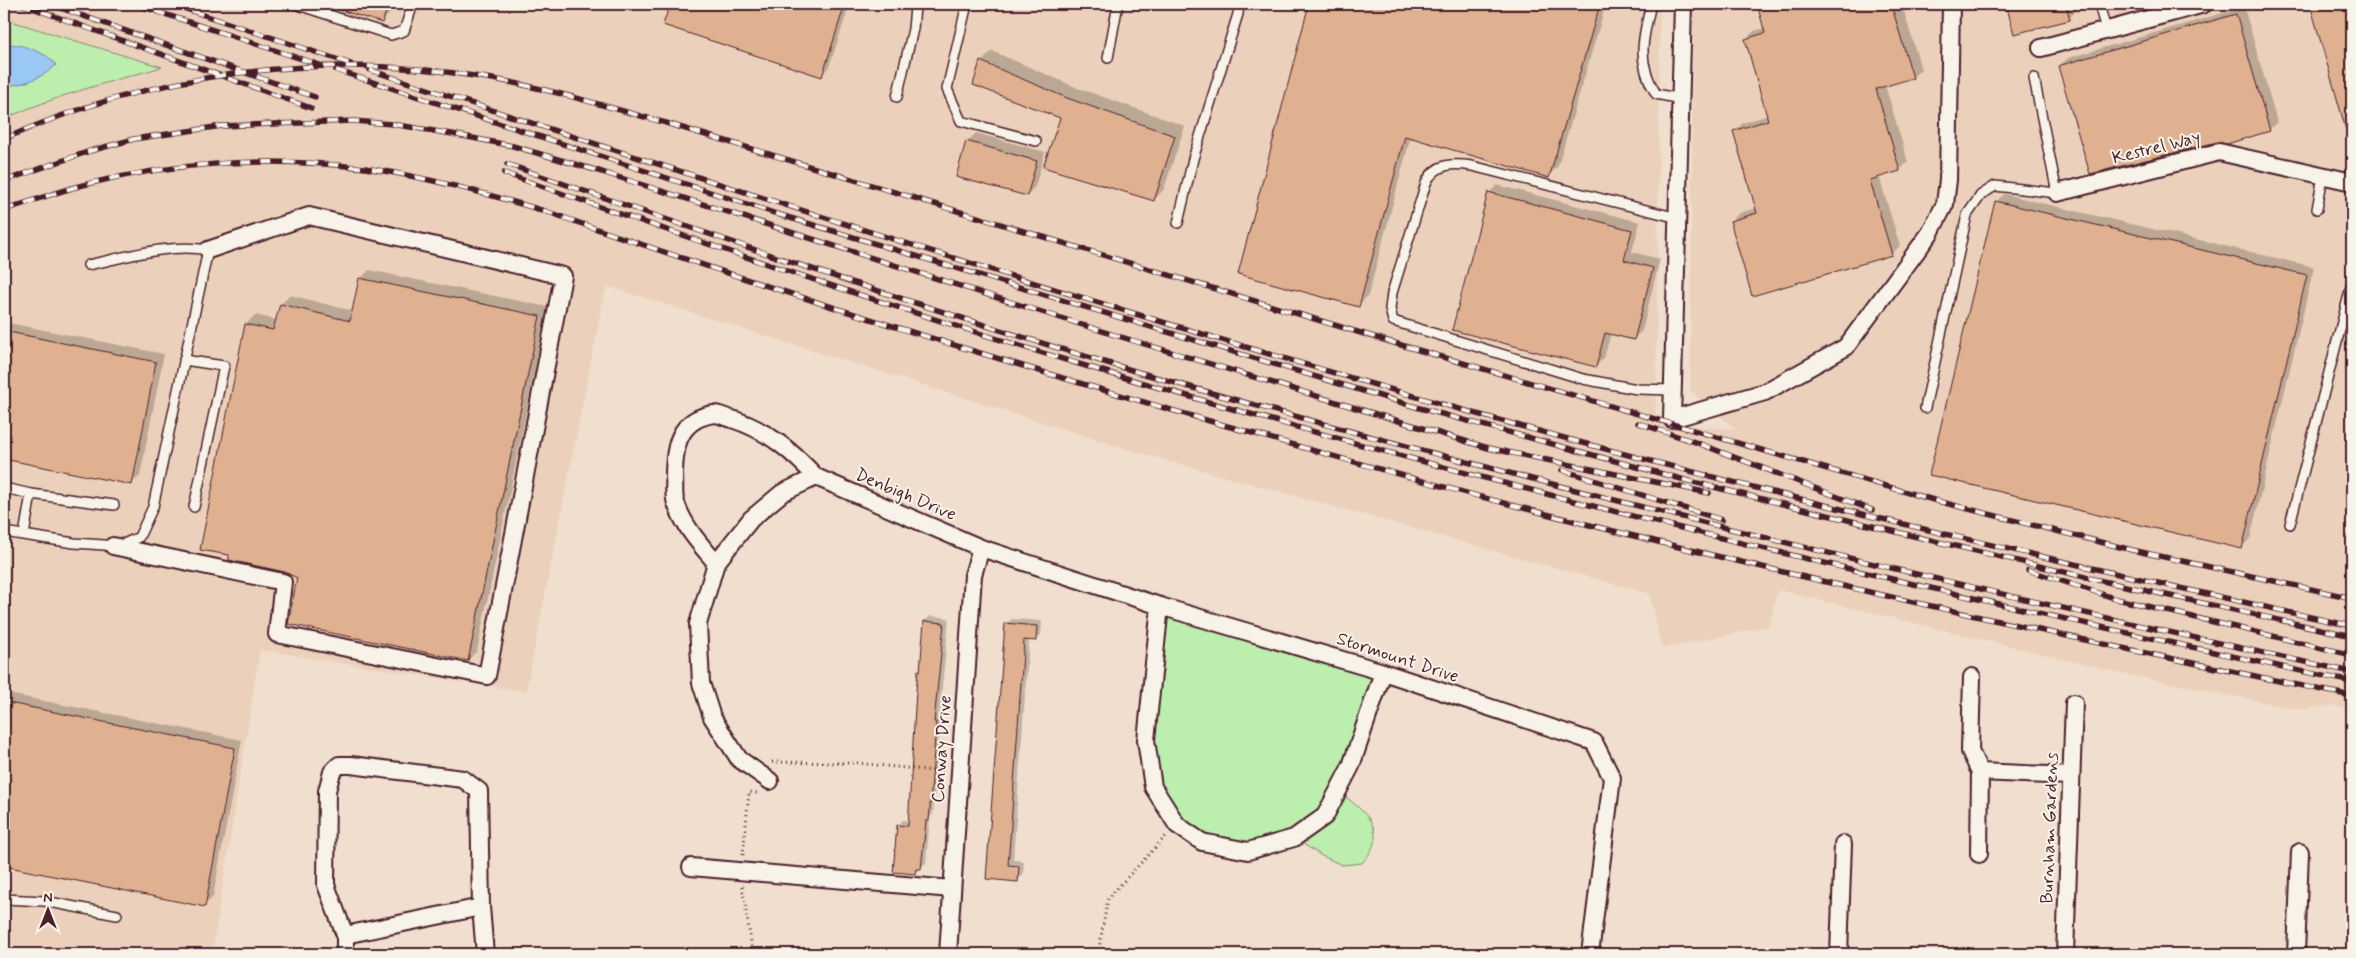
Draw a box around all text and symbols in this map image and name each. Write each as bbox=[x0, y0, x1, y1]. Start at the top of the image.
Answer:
street label: Kestrel Way bbox=[2110, 125, 2203, 171]
street label: Denbigh Drive bbox=[851, 463, 960, 527]
street label: Stormount Drive bbox=[1334, 627, 1462, 689]
street label: Conway Drive bbox=[926, 695, 958, 804]
street label: Burnham Gardens bbox=[2035, 752, 2065, 904]
north arrow bbox=[22, 886, 72, 936]
text: N bbox=[43, 889, 53, 907]

